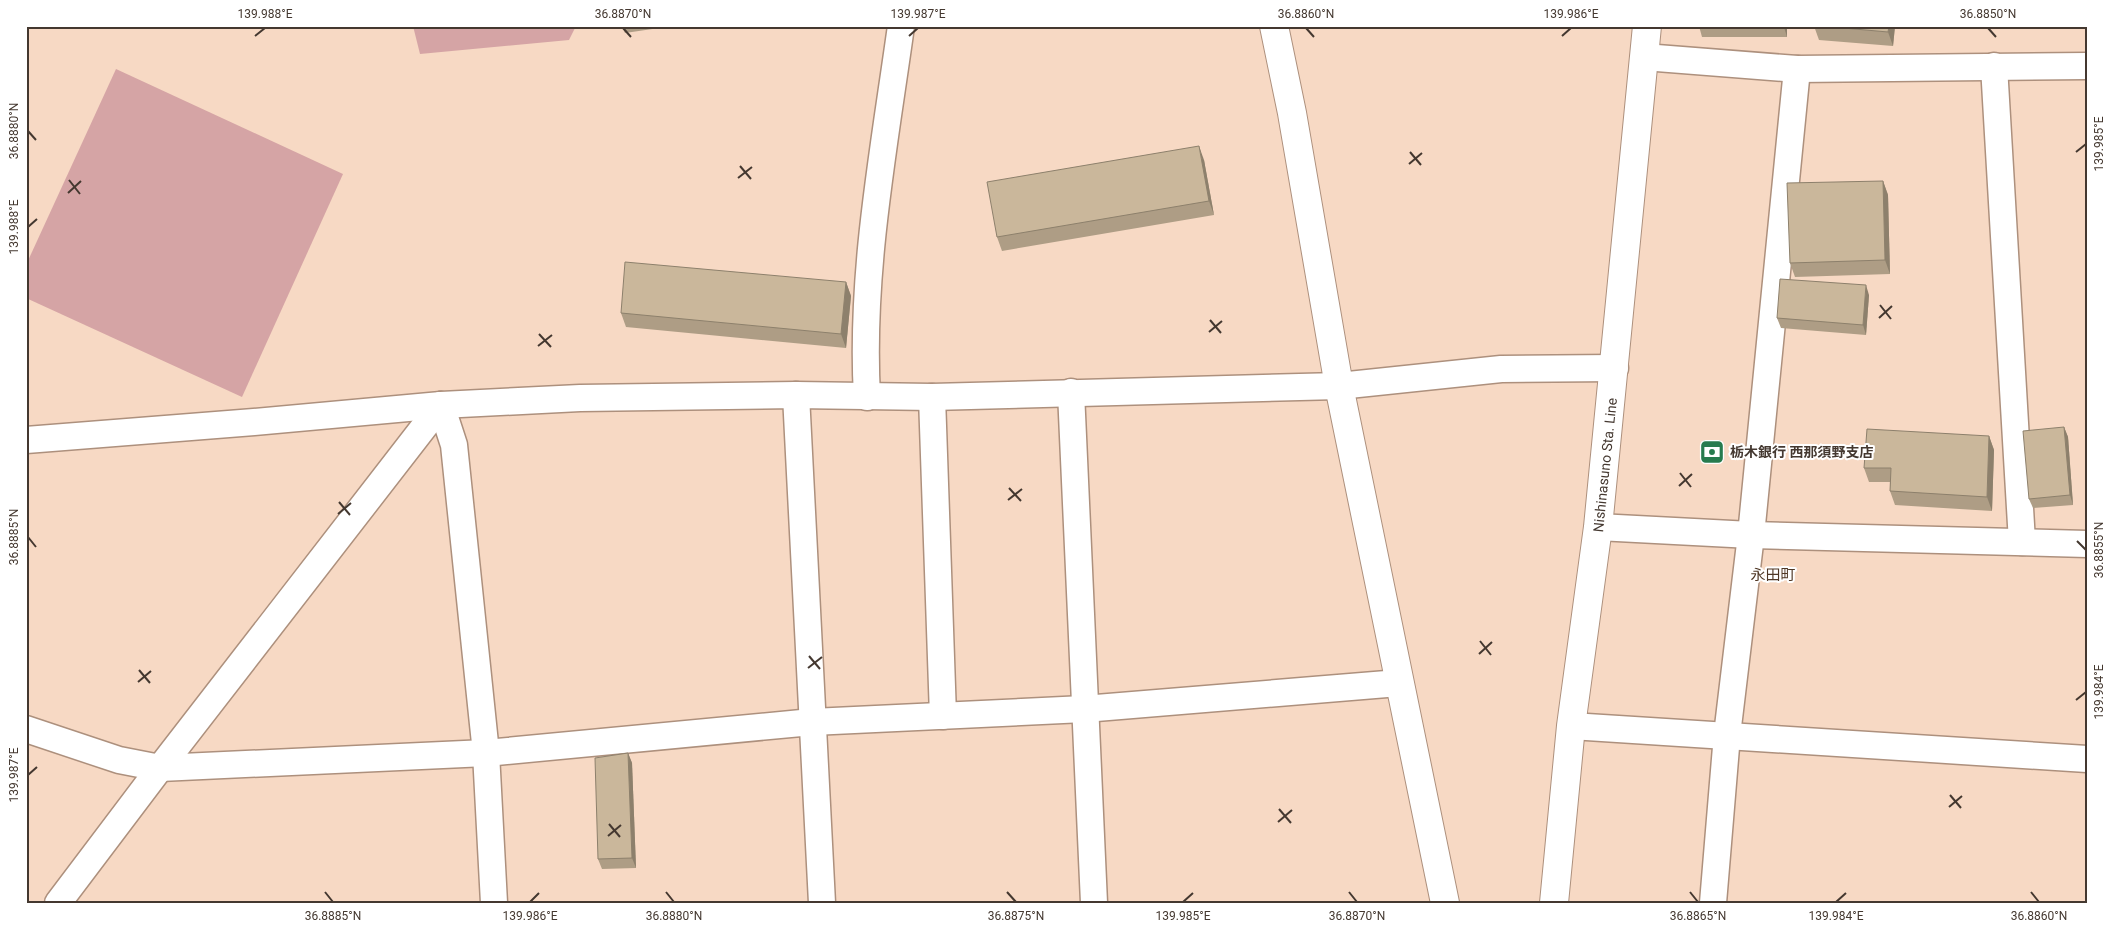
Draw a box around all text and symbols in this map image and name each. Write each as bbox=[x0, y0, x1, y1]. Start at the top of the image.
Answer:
text: 139.988°E bbox=[238, 7, 293, 21]
text: 36.8870°N bbox=[595, 7, 651, 21]
text: 139.987°E bbox=[891, 7, 946, 21]
text: 36.8860°N bbox=[1278, 7, 1334, 21]
text: 139.986°E bbox=[1544, 7, 1599, 21]
text: 36.8850°N bbox=[1960, 7, 2016, 21]
text: 36.8880°N bbox=[7, 103, 21, 159]
text: 139.985°E bbox=[2092, 116, 2106, 171]
text: 139.988°E bbox=[7, 199, 21, 254]
street label: Nishinasuno Sta. Line bbox=[1590, 397, 1620, 533]
bank icon: 栃木銀行 西那須野支店 bbox=[1699, 439, 1725, 465]
place label: 栃木銀行 西那須野支店 bbox=[1730, 444, 1873, 460]
text: 36.8885°N bbox=[7, 509, 21, 565]
text: 36.8855°N bbox=[2092, 522, 2106, 578]
district label: 永田町 bbox=[1750, 566, 1796, 584]
text: 139.984°E bbox=[2092, 664, 2106, 719]
text: 139.987°E bbox=[7, 747, 21, 802]
text: 36.8885°N bbox=[305, 909, 361, 923]
text: 139.986°E bbox=[503, 909, 558, 923]
text: 36.8880°N bbox=[646, 909, 702, 923]
text: 36.8875°N bbox=[988, 909, 1044, 923]
text: 139.985°E bbox=[1156, 909, 1211, 923]
text: 36.8870°N bbox=[1329, 909, 1385, 923]
text: 36.8865°N bbox=[1670, 909, 1726, 923]
text: 139.984°E bbox=[1809, 909, 1864, 923]
text: 36.8860°N bbox=[2011, 909, 2067, 923]

